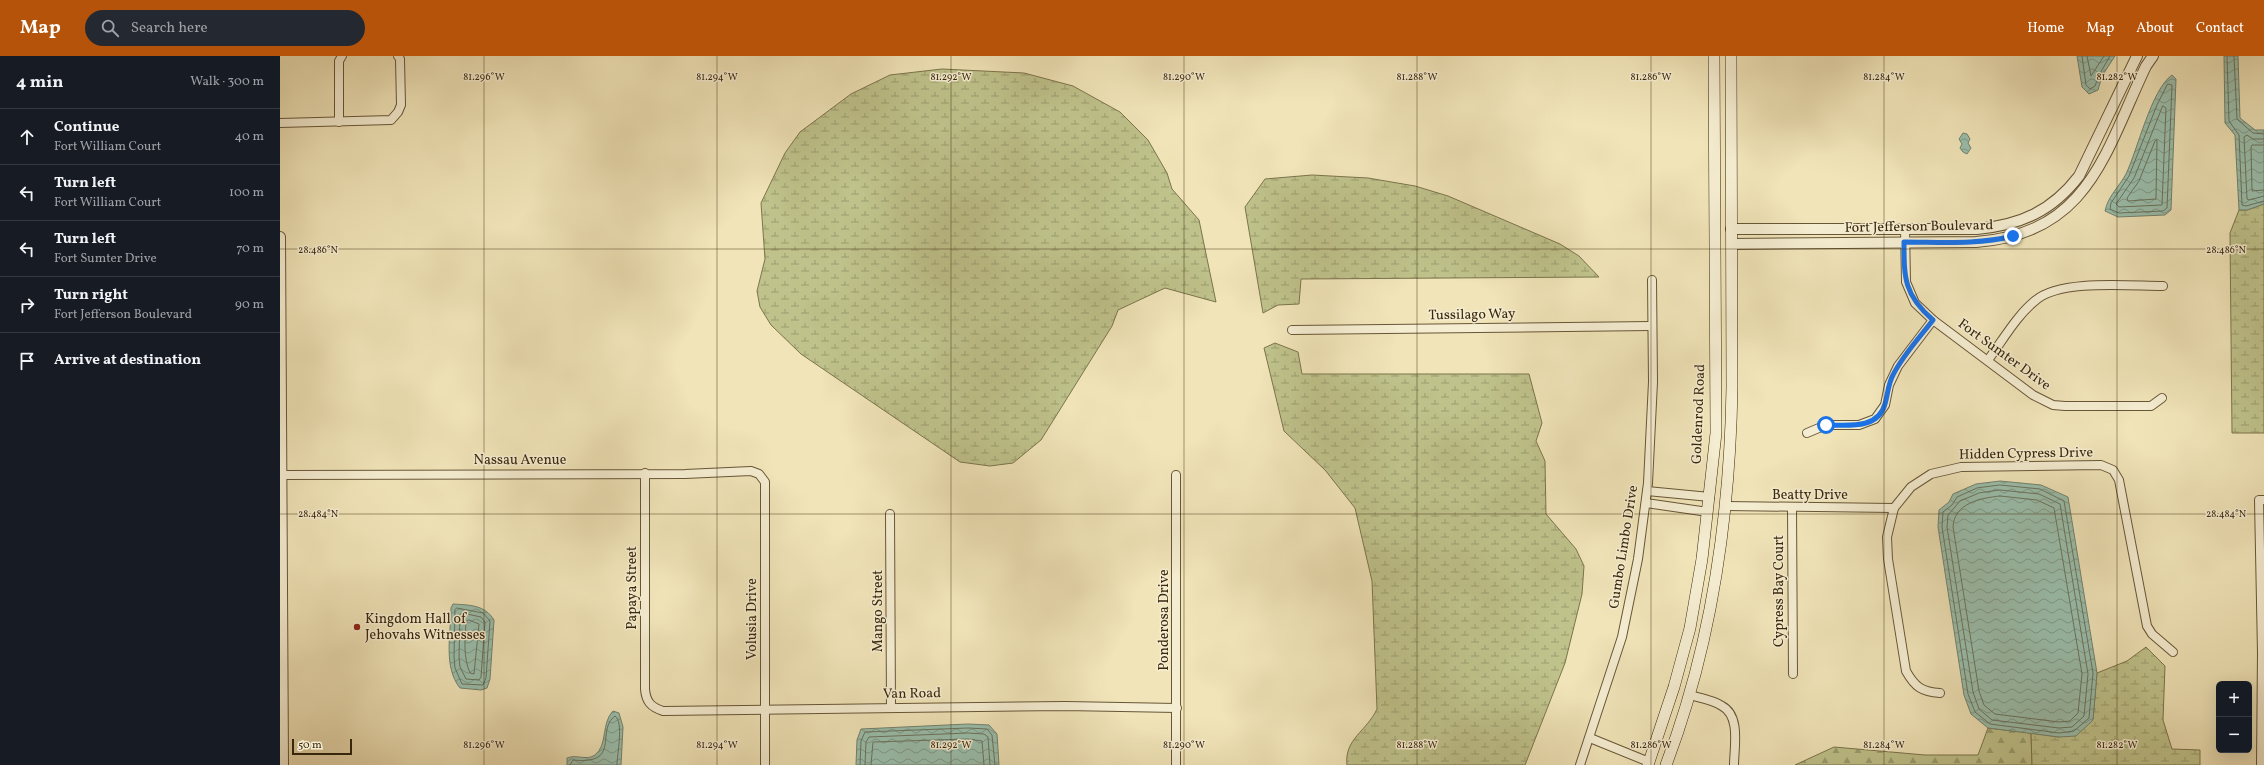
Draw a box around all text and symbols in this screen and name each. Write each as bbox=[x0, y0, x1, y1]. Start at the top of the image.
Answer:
search box bbox=[85, 10, 365, 46]
text: Map bbox=[20, 15, 61, 41]
icon: search bbox=[99, 17, 121, 39]
text: Search here bbox=[131, 18, 208, 39]
text: Home bbox=[2027, 19, 2064, 38]
text: Map bbox=[2086, 19, 2114, 38]
text: About bbox=[2136, 19, 2174, 38]
text: Contact bbox=[2196, 19, 2244, 38]
text: 81.296°W bbox=[463, 70, 505, 84]
text: 81.294°W bbox=[696, 70, 738, 84]
text: 81.292°W bbox=[930, 70, 972, 84]
text: 81.290°W bbox=[1163, 70, 1205, 84]
text: 81.288°W bbox=[1396, 70, 1438, 84]
text: 81.286°W bbox=[1630, 70, 1672, 84]
text: 81.284°W bbox=[1863, 70, 1905, 84]
text: 81.282°W bbox=[2096, 70, 2138, 84]
text: 4 min bbox=[16, 71, 63, 94]
text: Walk · 300 m bbox=[190, 73, 264, 91]
text: Continue bbox=[54, 117, 119, 138]
icon: ahead bbox=[16, 126, 38, 148]
text: 40 m bbox=[235, 128, 264, 146]
text: Fort William Court bbox=[54, 138, 161, 156]
text: Turn left bbox=[54, 173, 116, 194]
icon: left bbox=[16, 182, 38, 204]
text: 100 m bbox=[229, 184, 264, 202]
text: Fort William Court bbox=[54, 194, 161, 212]
street label: Fort Jefferson Boulevard bbox=[1844, 216, 1994, 238]
route end bbox=[2004, 227, 2022, 245]
text: Turn left bbox=[54, 229, 116, 250]
icon: left bbox=[16, 238, 38, 260]
text: 70 m bbox=[236, 240, 264, 258]
text: 28.486°N bbox=[298, 243, 339, 257]
text: 28.486°N bbox=[2206, 243, 2247, 257]
text: Fort Sumter Drive bbox=[54, 250, 157, 268]
text: Turn right bbox=[54, 285, 128, 306]
icon: right bbox=[16, 294, 38, 316]
text: 90 m bbox=[235, 296, 264, 314]
street label: Tussilago Way bbox=[1428, 305, 1516, 325]
text: Fort Jefferson Boulevard bbox=[54, 306, 192, 324]
street label: Fort Sumter Drive bbox=[1954, 315, 2055, 395]
icon: arrive bbox=[16, 350, 38, 372]
text: Arrive at destination bbox=[54, 350, 201, 371]
street label: Goldenrod Road bbox=[1688, 363, 1710, 464]
route start bbox=[1817, 416, 1835, 434]
street label: Hidden Cypress Drive bbox=[1959, 443, 2094, 465]
street label: Nassau Avenue bbox=[474, 451, 567, 470]
street label: Gumbo Limbo Drive bbox=[1605, 483, 1643, 610]
street label: Beatty Drive bbox=[1772, 486, 1848, 505]
text: 28.484°N bbox=[298, 507, 339, 521]
text: 28.484°N bbox=[2206, 507, 2247, 521]
street label: Cypress Bay Court bbox=[1770, 535, 1789, 647]
street label: Papaya Street bbox=[623, 546, 642, 630]
street label: Ponderosa Drive bbox=[1155, 569, 1174, 671]
street label: Mango Street bbox=[869, 570, 888, 652]
street label: Volusia Drive bbox=[743, 578, 762, 660]
place label: Kingdom Hall of Jehovahs Witnesses bbox=[365, 610, 485, 645]
marker: Kingdom Hall of Jehovahs Witnesses bbox=[352, 622, 362, 632]
map controls bbox=[2216, 681, 2252, 753]
button: + bbox=[2216, 681, 2252, 717]
street label: Van Road bbox=[883, 684, 941, 704]
button: − bbox=[2216, 717, 2252, 753]
scale bar bbox=[292, 737, 352, 756]
text: 50 m bbox=[298, 738, 322, 753]
text: 81.296°W bbox=[463, 738, 505, 752]
text: 81.294°W bbox=[696, 738, 738, 752]
text: 81.292°W bbox=[930, 738, 972, 752]
text: 81.290°W bbox=[1163, 738, 1205, 752]
text: 81.288°W bbox=[1396, 738, 1438, 752]
text: 81.286°W bbox=[1630, 738, 1672, 752]
text: 81.284°W bbox=[1863, 738, 1905, 752]
text: 81.282°W bbox=[2096, 738, 2138, 752]

